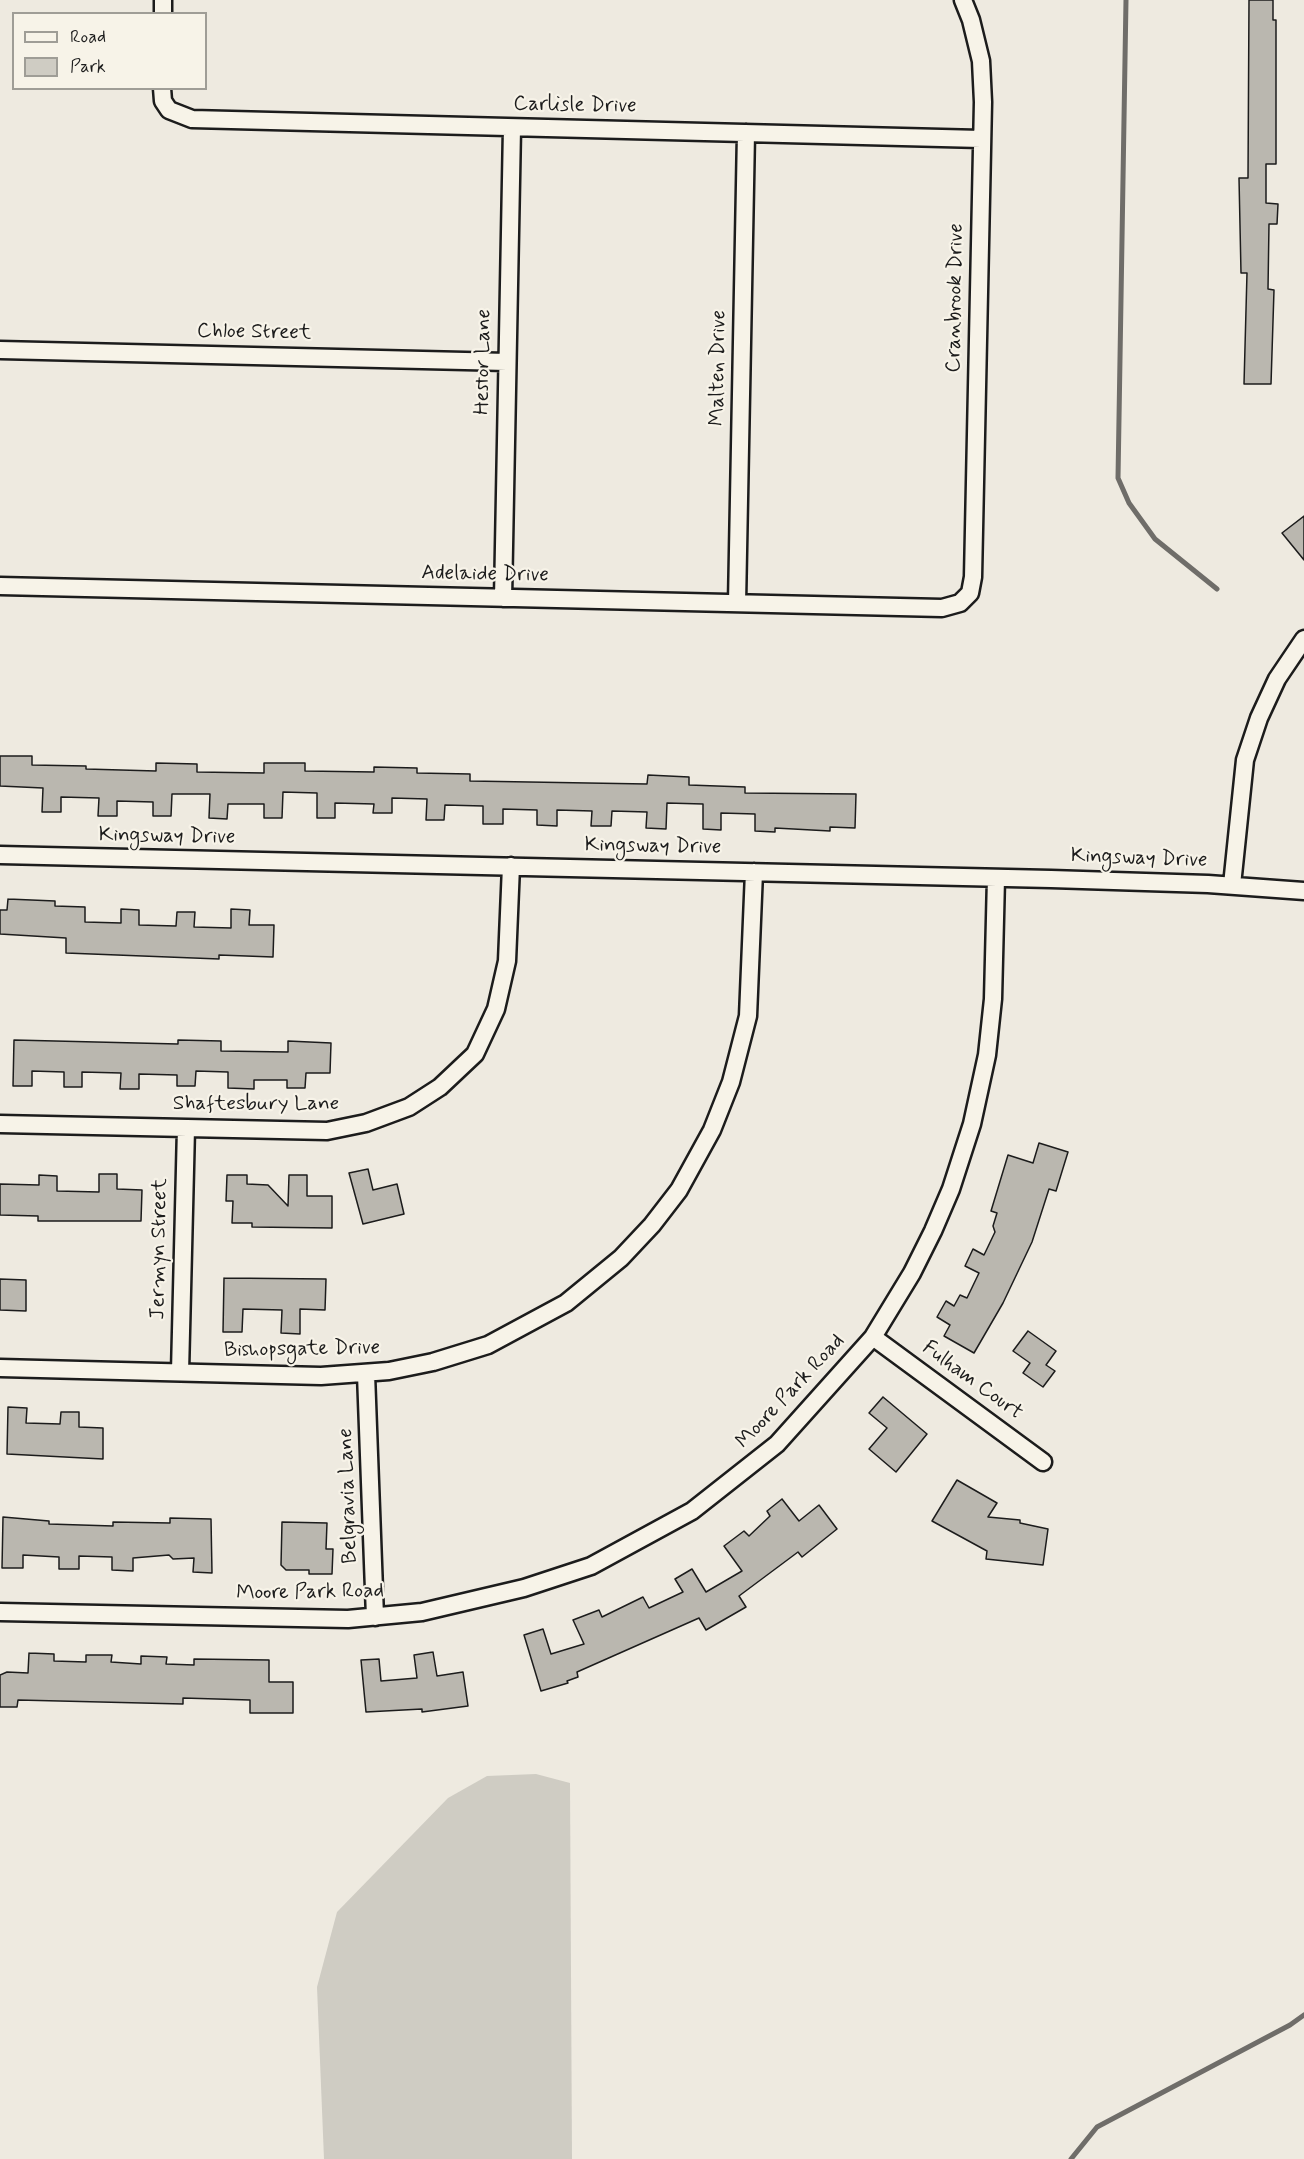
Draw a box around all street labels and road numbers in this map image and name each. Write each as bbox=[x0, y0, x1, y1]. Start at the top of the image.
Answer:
street label: Carlisle Drive bbox=[513, 92, 637, 120]
street label: Cranbrook Drive bbox=[942, 223, 970, 373]
street label: Hestor Lane bbox=[470, 309, 498, 415]
street label: Malten Drive bbox=[705, 310, 733, 426]
street label: Chloe Street bbox=[197, 319, 311, 347]
street label: Adelaide Drive bbox=[421, 561, 549, 589]
street label: Kingsway Drive bbox=[98, 823, 236, 851]
street label: Kingsway Drive bbox=[584, 833, 722, 861]
street label: Kingsway Drive bbox=[1070, 844, 1208, 874]
street label: Shaftesbury Lane bbox=[173, 1092, 339, 1118]
street label: Jermyn Street bbox=[146, 1178, 174, 1320]
street label: Moore Park Road bbox=[731, 1329, 851, 1455]
street label: Bishopsgate Drive bbox=[224, 1336, 380, 1364]
street label: Fulham Court bbox=[917, 1336, 1027, 1426]
street label: Belgravia Lane bbox=[334, 1428, 364, 1564]
street label: Moore Park Road bbox=[236, 1579, 384, 1607]

